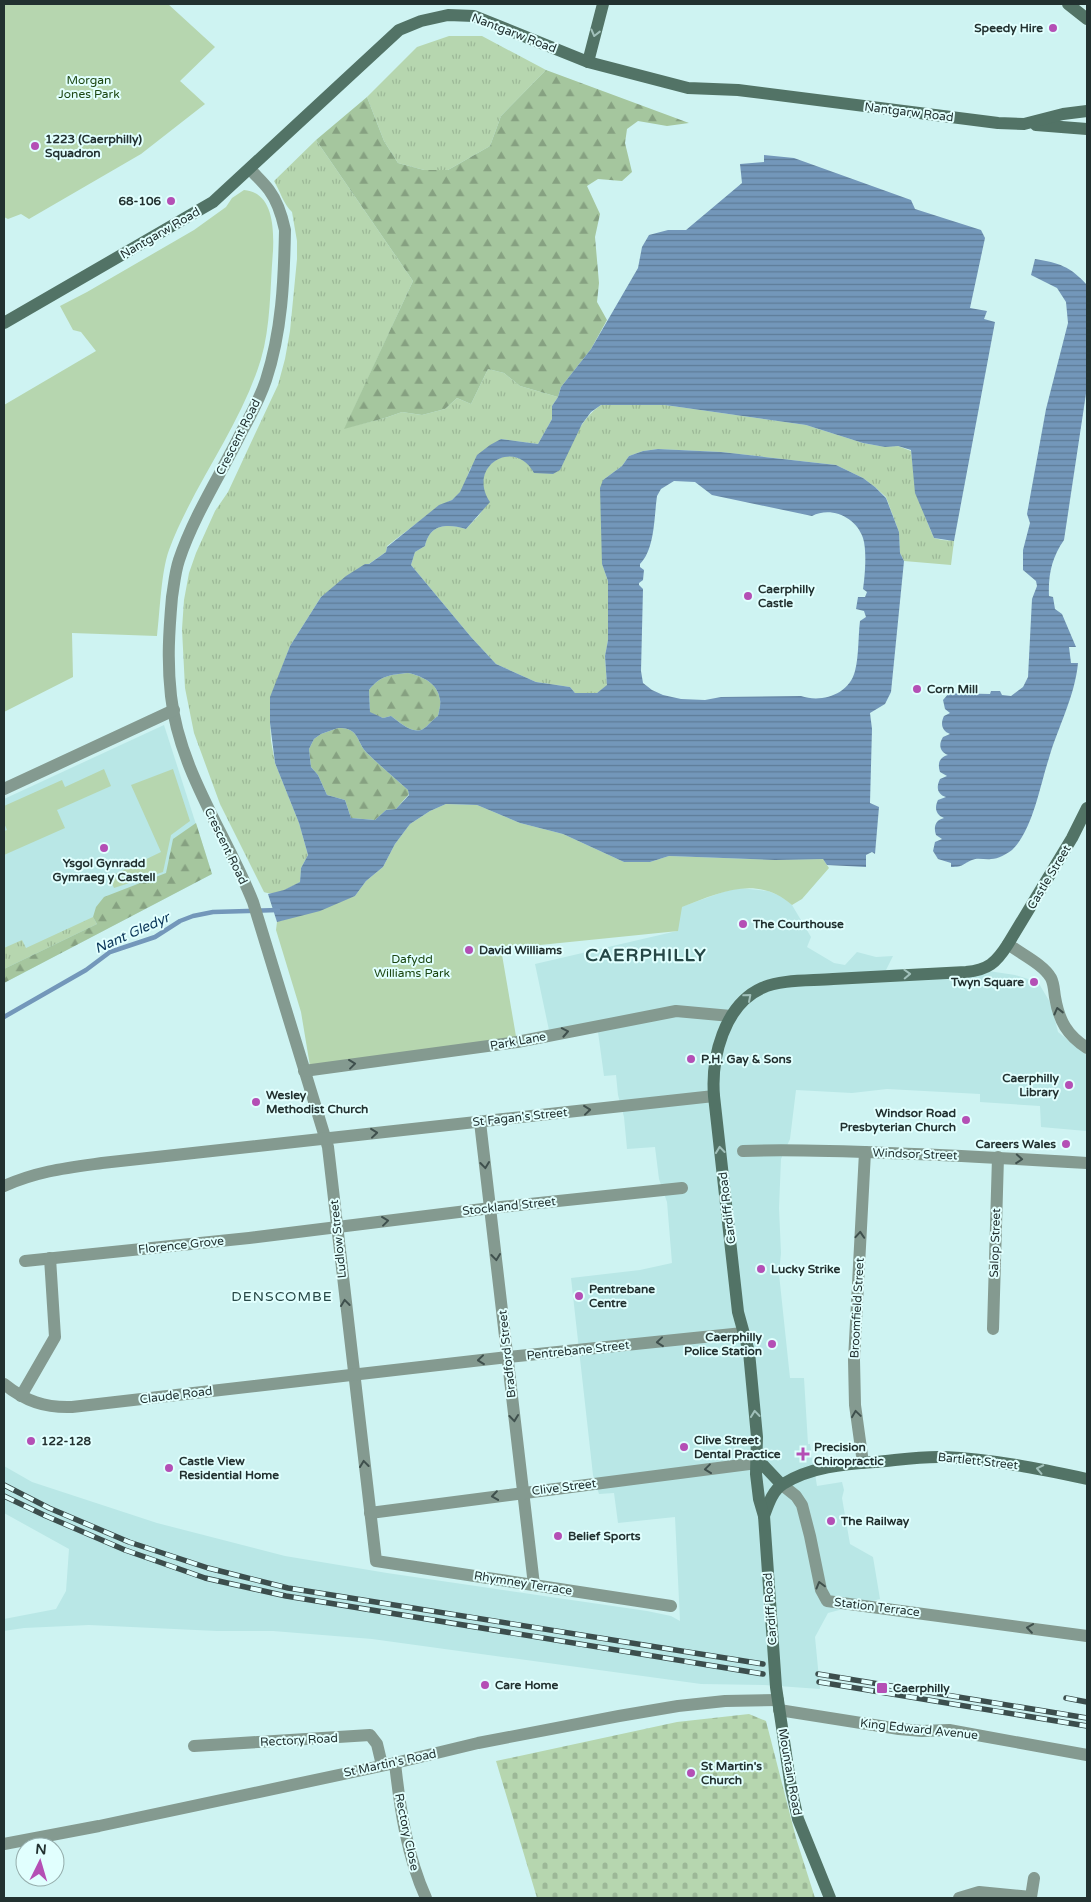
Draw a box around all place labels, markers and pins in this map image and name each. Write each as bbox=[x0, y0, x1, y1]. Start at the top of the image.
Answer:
place label: Speedy Hire bbox=[974, 21, 1043, 36]
marker: Speedy Hire bbox=[1047, 22, 1059, 34]
place label: 1223 (Caerphilly) Squadron bbox=[45, 132, 142, 161]
marker: 1223 (Caerphilly) Squadron bbox=[29, 140, 41, 152]
place label: 68-106 bbox=[118, 194, 161, 208]
marker: 68-106 bbox=[165, 195, 177, 207]
place label: Caerphilly Castle bbox=[758, 582, 815, 610]
marker: Caerphilly Castle bbox=[742, 590, 754, 602]
place label: Corn Mill bbox=[927, 682, 978, 696]
marker: Corn Mill bbox=[911, 683, 923, 695]
marker: Ysgol Gynradd Gymraeg y Castell bbox=[98, 842, 110, 854]
place label: Ysgol Gynradd Gymraeg y Castell bbox=[53, 856, 156, 885]
place label: The Courthouse bbox=[752, 917, 844, 931]
marker: The Courthouse bbox=[737, 918, 749, 930]
place label: David Williams bbox=[479, 943, 562, 957]
marker: David Williams bbox=[463, 944, 475, 956]
place label: Twyn Square bbox=[950, 975, 1024, 990]
marker: Twyn Square bbox=[1028, 976, 1040, 988]
place label: P.H. Gay & Sons bbox=[701, 1052, 792, 1067]
marker: P.H. Gay & Sons bbox=[685, 1053, 697, 1065]
place label: Caerphilly Library bbox=[1002, 1071, 1060, 1100]
marker: Caerphilly Library bbox=[1063, 1079, 1075, 1091]
place label: Wesley Methodist Church bbox=[266, 1088, 368, 1116]
marker: Wesley Methodist Church bbox=[250, 1096, 262, 1108]
place label: Windsor Road Presbyterian Church bbox=[840, 1106, 956, 1135]
marker: Windsor Road Presbyterian Church bbox=[960, 1114, 972, 1126]
place label: Careers Wales bbox=[976, 1137, 1056, 1151]
marker: Careers Wales bbox=[1060, 1138, 1072, 1150]
place label: Lucky Strike bbox=[771, 1262, 840, 1277]
marker: Lucky Strike bbox=[755, 1263, 767, 1275]
place label: Pentrebane Centre bbox=[589, 1282, 655, 1310]
marker: Pentrebane Centre bbox=[573, 1290, 585, 1302]
place label: Caerphilly Police Station bbox=[684, 1330, 763, 1358]
marker: Caerphilly Police Station bbox=[766, 1338, 778, 1350]
place label: Clive Street Dental Practice bbox=[694, 1433, 781, 1461]
place label: 122-128 bbox=[41, 1434, 92, 1448]
marker: 122-128 bbox=[25, 1435, 37, 1447]
place label: Precision Chiropractic bbox=[814, 1440, 884, 1469]
marker: Clive Street Dental Practice bbox=[678, 1441, 690, 1453]
marker: Precision Chiropractic bbox=[796, 1447, 810, 1461]
place label: Castle View Residential Home bbox=[179, 1454, 279, 1482]
marker: Castle View Residential Home bbox=[163, 1462, 175, 1474]
place label: The Railway bbox=[840, 1514, 910, 1529]
marker: The Railway bbox=[825, 1515, 837, 1527]
place label: Belief Sports bbox=[568, 1529, 641, 1544]
marker: Belief Sports bbox=[552, 1530, 564, 1542]
place label: Care Home bbox=[495, 1678, 559, 1692]
marker: Care Home bbox=[479, 1679, 491, 1691]
marker: Caerphilly bbox=[875, 1681, 889, 1695]
place label: Caerphilly bbox=[893, 1681, 950, 1696]
place label: St Martin's Church bbox=[701, 1759, 762, 1787]
marker: St Martin's Church bbox=[685, 1767, 697, 1779]

